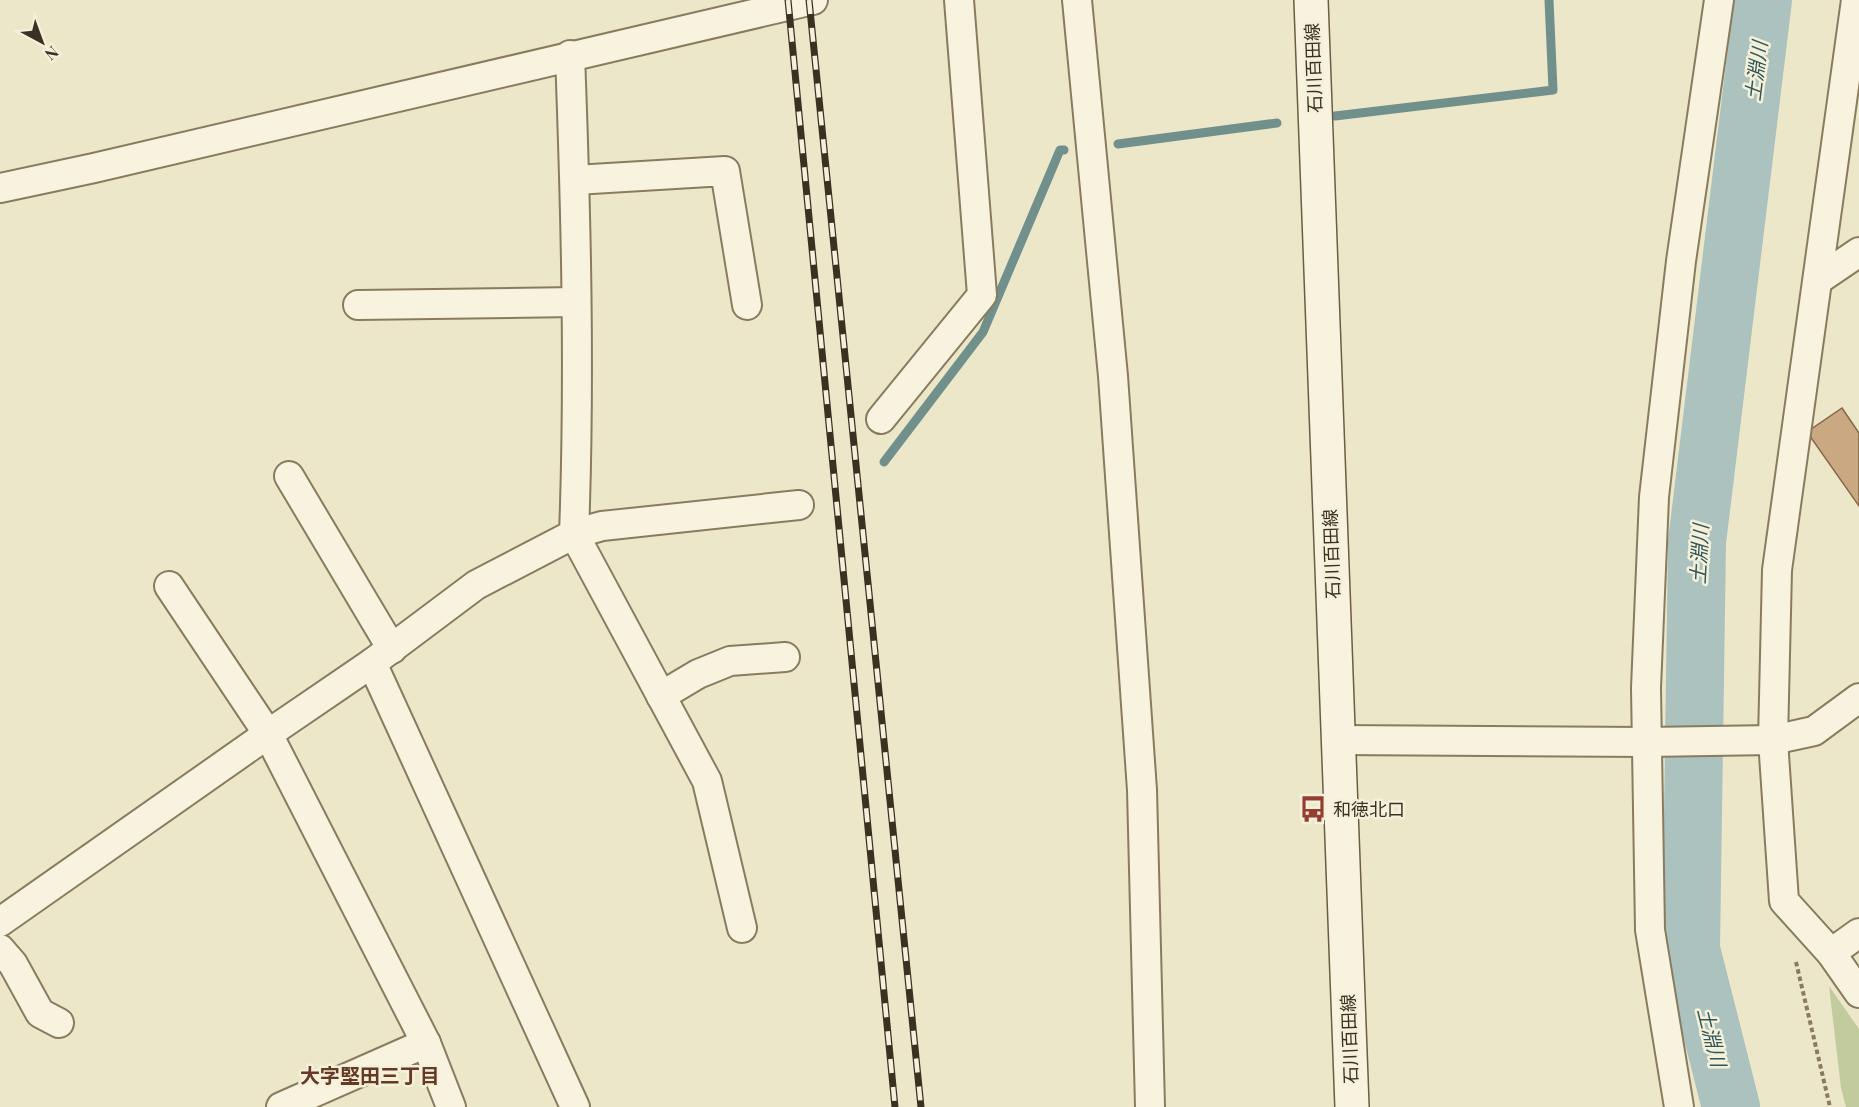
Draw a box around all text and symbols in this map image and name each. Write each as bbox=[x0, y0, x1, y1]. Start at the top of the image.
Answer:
north arrow bbox=[12, 12, 72, 72]
street label: 石川百田線 bbox=[1299, 23, 1327, 113]
water label: 土淵川 bbox=[1738, 38, 1772, 102]
text: N bbox=[41, 42, 63, 66]
street label: 石川百田線 bbox=[1317, 509, 1345, 599]
water label: 土淵川 bbox=[1683, 521, 1713, 585]
bus stop icon: 和徳北口 bbox=[1298, 794, 1328, 824]
place label: 和徳北口 bbox=[1333, 797, 1405, 821]
street label: 石川百田線 bbox=[1335, 994, 1363, 1084]
water label: 土淵川 bbox=[1693, 1005, 1734, 1071]
district label: 大字堅田三丁目 bbox=[300, 1061, 440, 1088]

